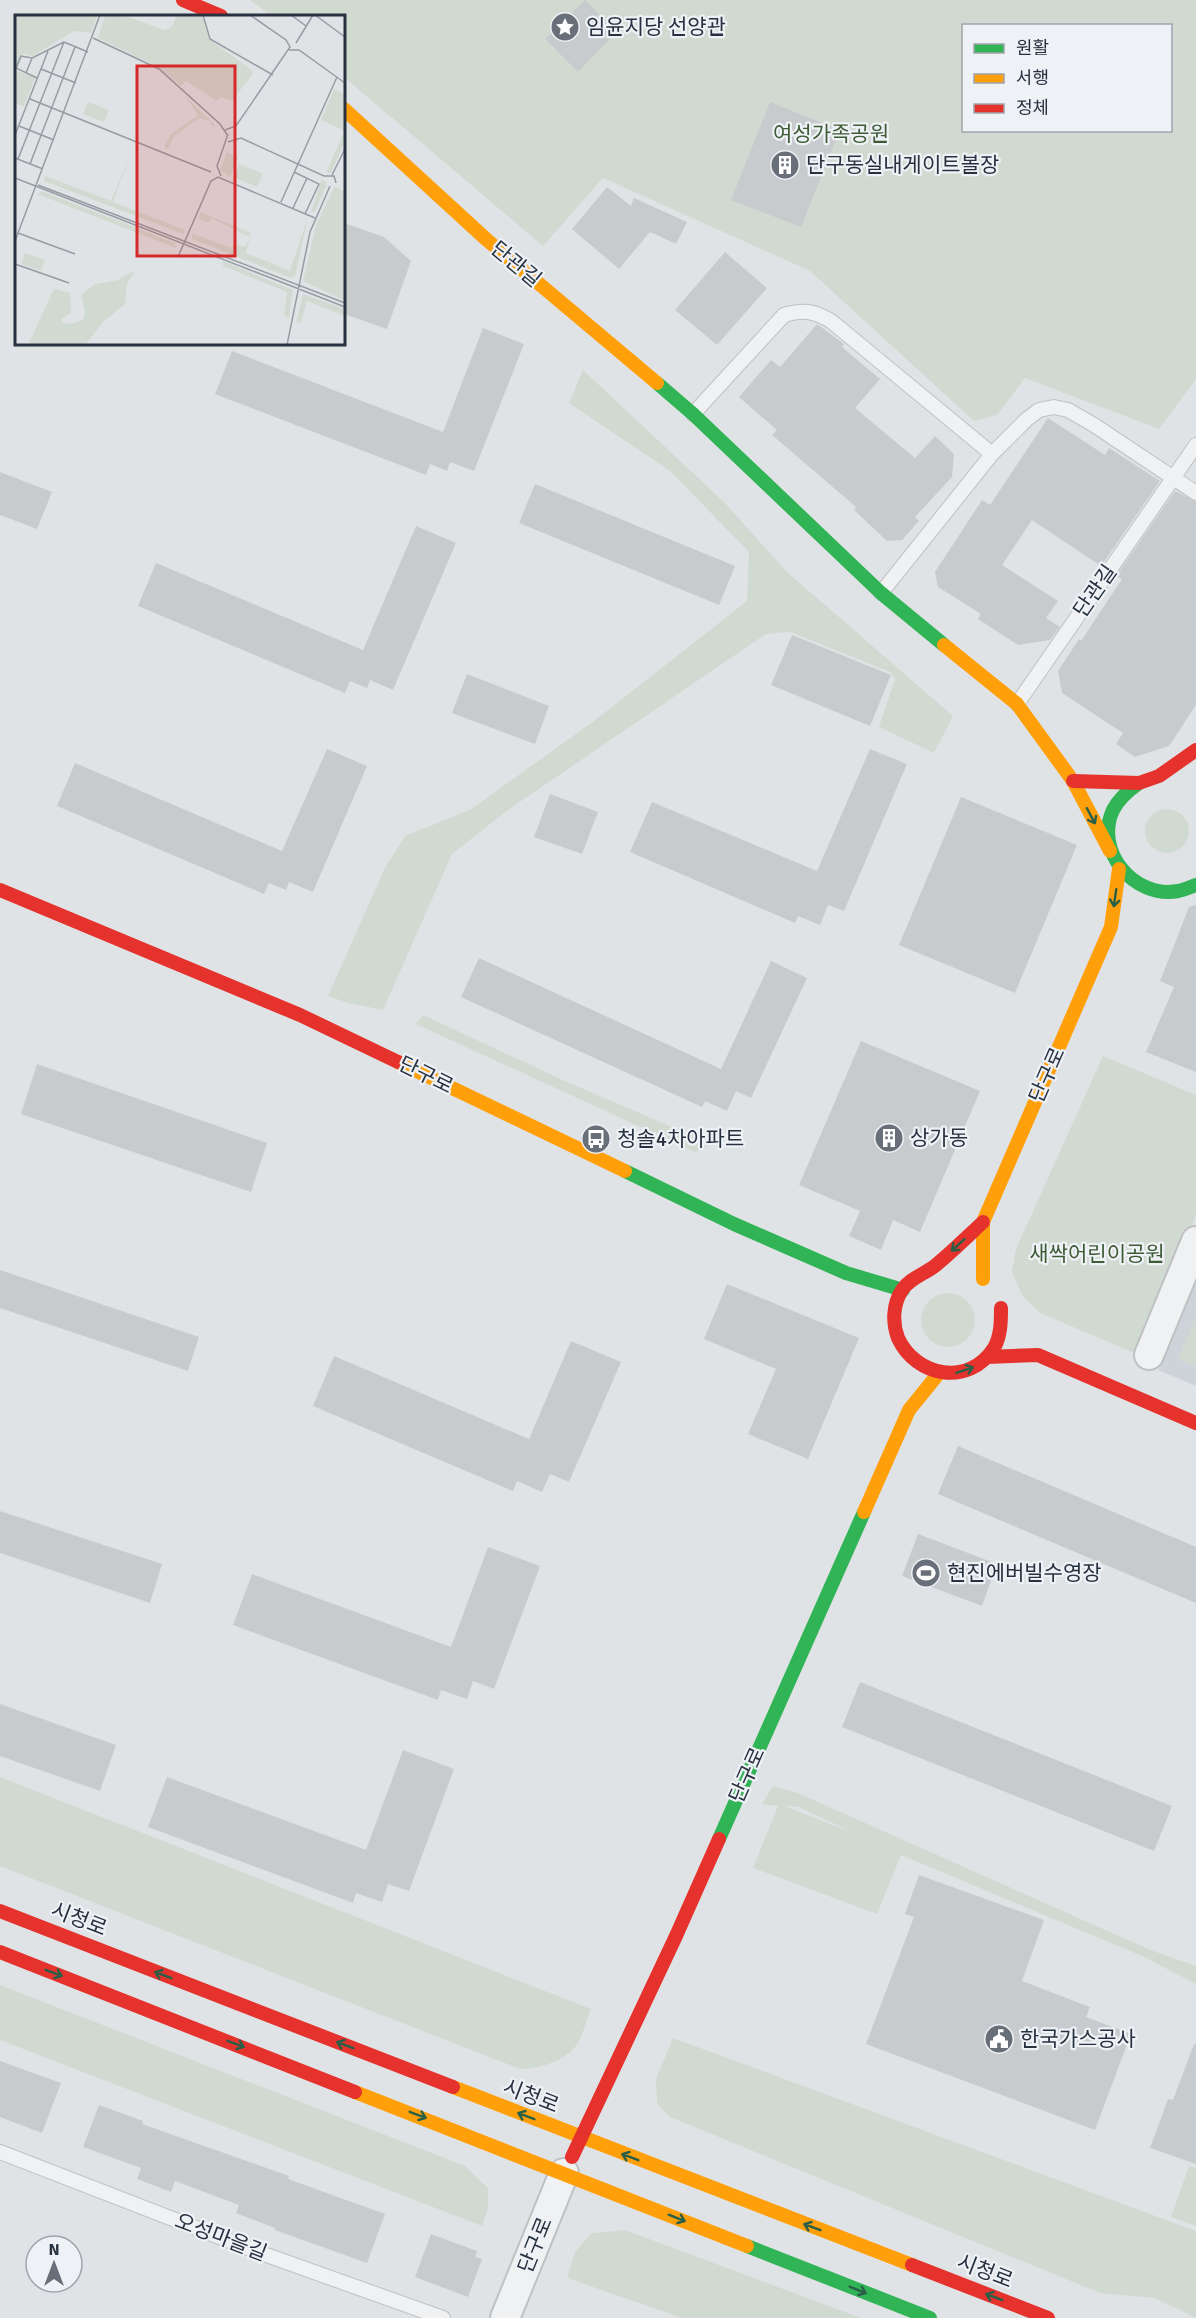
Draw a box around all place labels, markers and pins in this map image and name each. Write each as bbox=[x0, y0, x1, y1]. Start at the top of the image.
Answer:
place icon: 임윤지당 선양관 bbox=[549, 11, 581, 43]
place label: 임윤지당 선양관 bbox=[586, 14, 726, 40]
building icon: 단구동실내게이트볼장 bbox=[769, 149, 801, 181]
place label: 단구동실내게이트볼장 bbox=[806, 152, 999, 178]
building icon: 상가동 bbox=[873, 1122, 905, 1154]
bus stop icon: 청솔4차아파트 bbox=[580, 1123, 612, 1155]
place label: 상가동 bbox=[910, 1125, 968, 1151]
place label: 청솔4차아파트 bbox=[617, 1126, 744, 1152]
sports icon: 현진에버빌수영장 bbox=[910, 1557, 942, 1589]
place label: 현진에버빌수영장 bbox=[947, 1560, 1102, 1586]
public building icon: 한국가스공사 bbox=[983, 2023, 1015, 2055]
place label: 한국가스공사 bbox=[1020, 2026, 1136, 2052]

